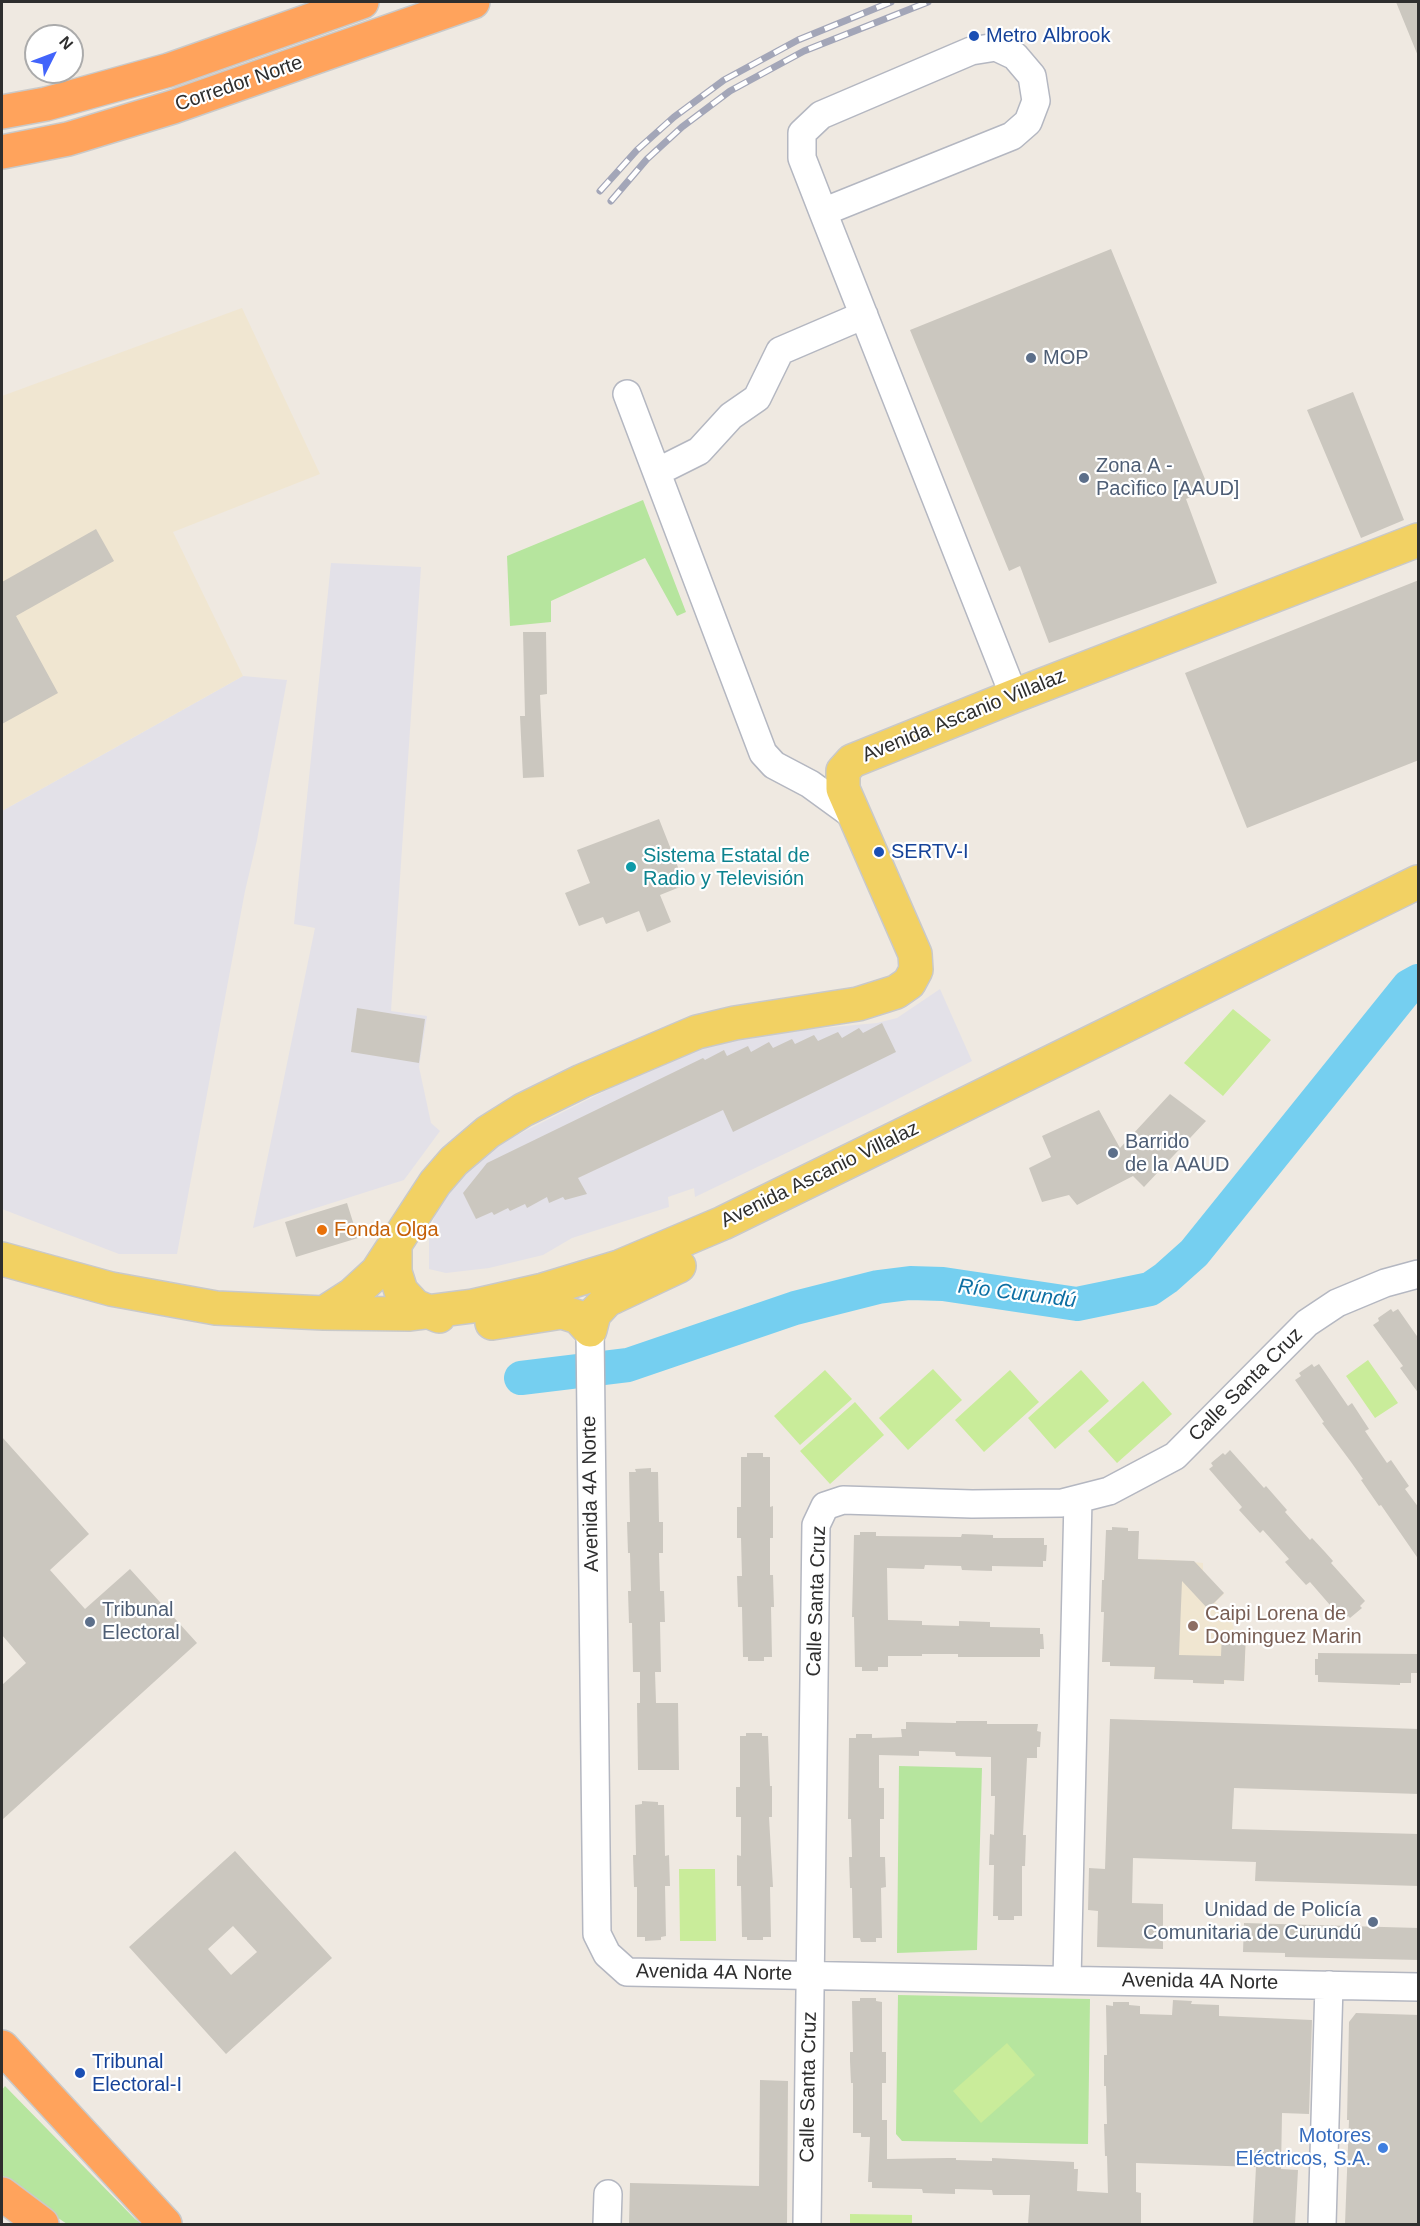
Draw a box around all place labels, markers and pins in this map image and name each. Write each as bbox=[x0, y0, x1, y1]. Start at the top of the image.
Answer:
place label: Metro Albrook bbox=[986, 24, 1110, 48]
marker: Metro Albrook bbox=[967, 29, 981, 43]
place label: MOP bbox=[1043, 346, 1089, 370]
marker: MOP bbox=[1024, 351, 1038, 365]
place label: Zona A - Pacìfico [AAUD] bbox=[1096, 454, 1239, 501]
marker: Zona A - Pacìfico [AAUD] bbox=[1077, 471, 1091, 485]
place label: SERTV-I bbox=[891, 840, 968, 864]
place label: Sistema Estatal de Radio y Televisión bbox=[643, 844, 810, 891]
marker: SERTV-I bbox=[872, 845, 886, 859]
marker: Sistema Estatal de Radio y Televisión bbox=[624, 860, 638, 874]
place label: Barrido de la AAUD bbox=[1125, 1130, 1229, 1177]
marker: Barrido de la AAUD bbox=[1106, 1146, 1120, 1160]
place label: Fonda Olga bbox=[334, 1218, 439, 1242]
marker: Fonda Olga bbox=[315, 1223, 329, 1237]
place label: Tribunal Electoral bbox=[102, 1598, 180, 1645]
place label: Caipi Lorena de Dominguez Marin bbox=[1205, 1602, 1362, 1649]
marker: Tribunal Electoral bbox=[83, 1615, 97, 1629]
marker: Caipi Lorena de Dominguez Marin bbox=[1186, 1619, 1200, 1633]
place label: Unidad de Policía Comunitaria de Curundú bbox=[1143, 1898, 1361, 1945]
marker: Unidad de Policía Comunitaria de Curundú bbox=[1366, 1915, 1380, 1929]
place label: Tribunal Electoral-I bbox=[92, 2050, 182, 2097]
marker: Tribunal Electoral-I bbox=[73, 2066, 87, 2080]
place label: Motores Eléctricos, S.A. bbox=[1235, 2124, 1371, 2171]
marker: Motores Eléctricos, S.A. bbox=[1376, 2141, 1390, 2155]

